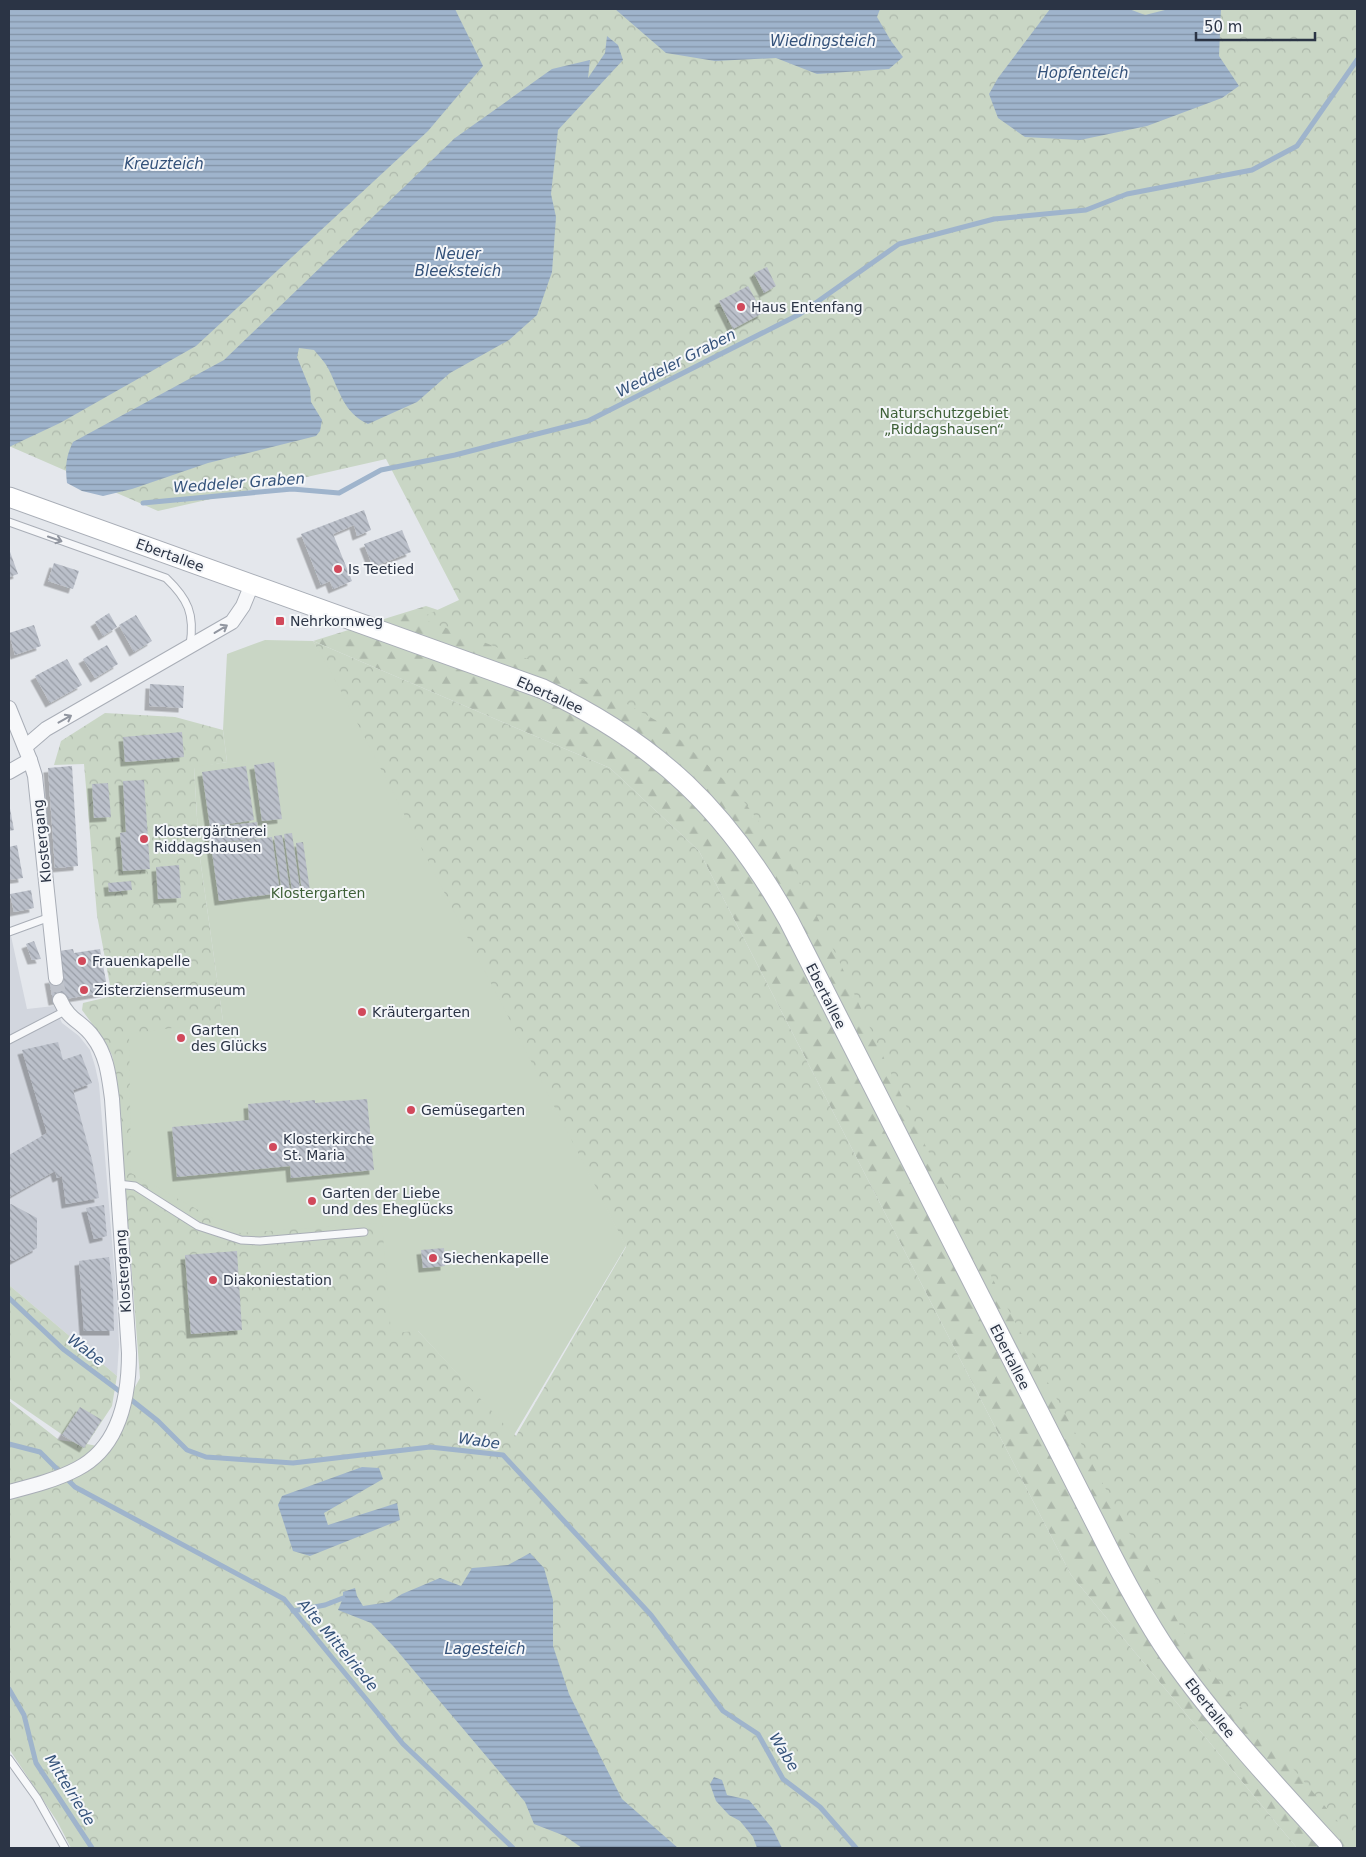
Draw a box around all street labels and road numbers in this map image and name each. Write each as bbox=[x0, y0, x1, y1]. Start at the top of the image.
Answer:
street label: Ebertallee bbox=[134, 535, 206, 575]
street label: Ebertallee bbox=[514, 673, 586, 717]
street label: Klostergang bbox=[30, 799, 54, 883]
street label: Ebertallee bbox=[803, 961, 849, 1031]
street label: Klostergang bbox=[112, 1229, 134, 1313]
street label: Ebertallee bbox=[987, 1322, 1033, 1392]
street label: Ebertallee bbox=[1182, 1675, 1238, 1741]

